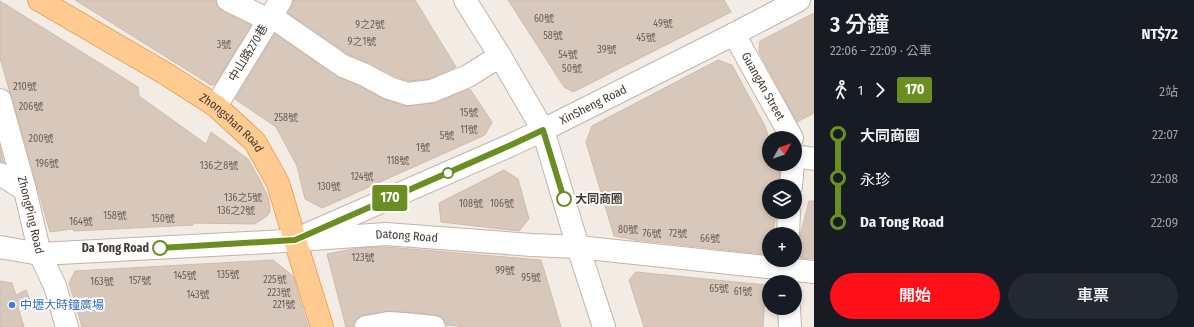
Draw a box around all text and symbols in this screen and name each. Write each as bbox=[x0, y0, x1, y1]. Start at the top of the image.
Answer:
text: 3 分鐘 bbox=[830, 11, 889, 38]
house number: 60號 bbox=[534, 13, 554, 25]
house number: 49號 bbox=[653, 18, 673, 30]
house number: 9之2號 bbox=[355, 19, 385, 31]
street label: 中山路270巷 bbox=[225, 22, 271, 84]
text: NT$72 bbox=[1141, 25, 1178, 43]
house number: 58號 bbox=[543, 30, 563, 42]
house number: 45號 bbox=[636, 32, 656, 44]
house number: 9之1號 bbox=[348, 36, 376, 48]
house number: 3號 bbox=[217, 39, 231, 51]
text: 22:06 – 22:09 · 公車 bbox=[830, 43, 932, 58]
house number: 39號 bbox=[597, 44, 617, 56]
house number: 54號 bbox=[558, 49, 578, 61]
street label: GuangAn Street bbox=[739, 50, 788, 123]
house number: 50號 bbox=[562, 63, 582, 75]
icon: walk bbox=[830, 79, 852, 101]
icon: forward bbox=[869, 79, 891, 101]
house number: 210號 bbox=[13, 81, 37, 93]
text: 170 bbox=[905, 81, 924, 98]
street label: XinSheng Road bbox=[557, 82, 629, 128]
text: 1 bbox=[858, 83, 863, 98]
text: 2站 bbox=[1159, 84, 1178, 99]
street label: Zhongshan Road bbox=[197, 90, 266, 154]
house number: 206號 bbox=[19, 101, 43, 113]
house number: 15號 bbox=[460, 107, 478, 119]
house number: 258號 bbox=[274, 112, 298, 124]
house number: 11號 bbox=[460, 124, 478, 136]
text: 大同商圈 bbox=[860, 127, 920, 145]
text: 22:07 bbox=[1152, 127, 1178, 142]
house number: 5號 bbox=[440, 130, 454, 142]
north arrow bbox=[762, 131, 802, 171]
map controls bbox=[762, 131, 802, 315]
house number: 200號 bbox=[29, 133, 53, 145]
house number: 1號 bbox=[416, 142, 430, 154]
house number: 118號 bbox=[387, 155, 409, 167]
house number: 196號 bbox=[35, 158, 59, 170]
house number: 136之8號 bbox=[200, 160, 238, 172]
unlabelled marker bbox=[442, 167, 454, 179]
house number: 124號 bbox=[351, 171, 373, 183]
text: 永珍 bbox=[860, 171, 890, 189]
text: 22:08 bbox=[1151, 171, 1178, 186]
street label: ZhongPing Road bbox=[14, 175, 47, 255]
button: layers bbox=[762, 179, 802, 219]
house number: 130號 bbox=[317, 181, 341, 193]
line badge: 170 bbox=[367, 185, 413, 211]
text: 170 bbox=[380, 189, 400, 206]
marker: 大同商圈 bbox=[556, 191, 572, 207]
house number: 136之5號 bbox=[224, 192, 262, 204]
place label: 大同商圈 bbox=[575, 192, 623, 206]
house number: 108號 bbox=[459, 198, 483, 210]
house number: 106號 bbox=[490, 198, 514, 210]
house number: 136之2號 bbox=[217, 205, 255, 217]
house number: 158號 bbox=[103, 210, 127, 222]
house number: 150號 bbox=[151, 213, 175, 225]
text: Da Tong Road bbox=[860, 213, 944, 231]
text: 22:09 bbox=[1151, 215, 1178, 230]
house number: 164號 bbox=[69, 216, 93, 228]
house number: 80號 bbox=[618, 224, 638, 236]
street label: Datong Road bbox=[375, 227, 438, 245]
button: + bbox=[762, 227, 802, 267]
house number: 76號 bbox=[643, 228, 661, 240]
house number: 72號 bbox=[669, 228, 687, 240]
house number: 66號 bbox=[700, 233, 720, 245]
marker: Da Tong Road bbox=[152, 240, 168, 256]
place label: Da Tong Road bbox=[82, 241, 149, 255]
house number: 123號 bbox=[352, 252, 374, 264]
house number: 99號 bbox=[495, 265, 515, 277]
house number: 135號 bbox=[217, 269, 240, 281]
house number: 145號 bbox=[173, 270, 197, 282]
house number: 95號 bbox=[521, 272, 541, 284]
button: 開始 bbox=[830, 273, 1000, 319]
button: 車票 bbox=[1008, 273, 1178, 319]
house number: 225號 bbox=[263, 274, 287, 286]
house number: 157號 bbox=[129, 275, 151, 287]
button: − bbox=[762, 275, 802, 315]
house number: 163號 bbox=[90, 276, 114, 288]
house number: 65號 bbox=[709, 283, 729, 295]
house number: 61號 bbox=[734, 286, 752, 298]
house number: 223號 bbox=[267, 287, 291, 299]
house number: 143號 bbox=[186, 289, 210, 301]
place label: 中壢大時鐘廣場 bbox=[20, 298, 104, 312]
house number: 221號 bbox=[273, 299, 295, 311]
marker: 中壢大時鐘廣場 bbox=[7, 300, 17, 310]

